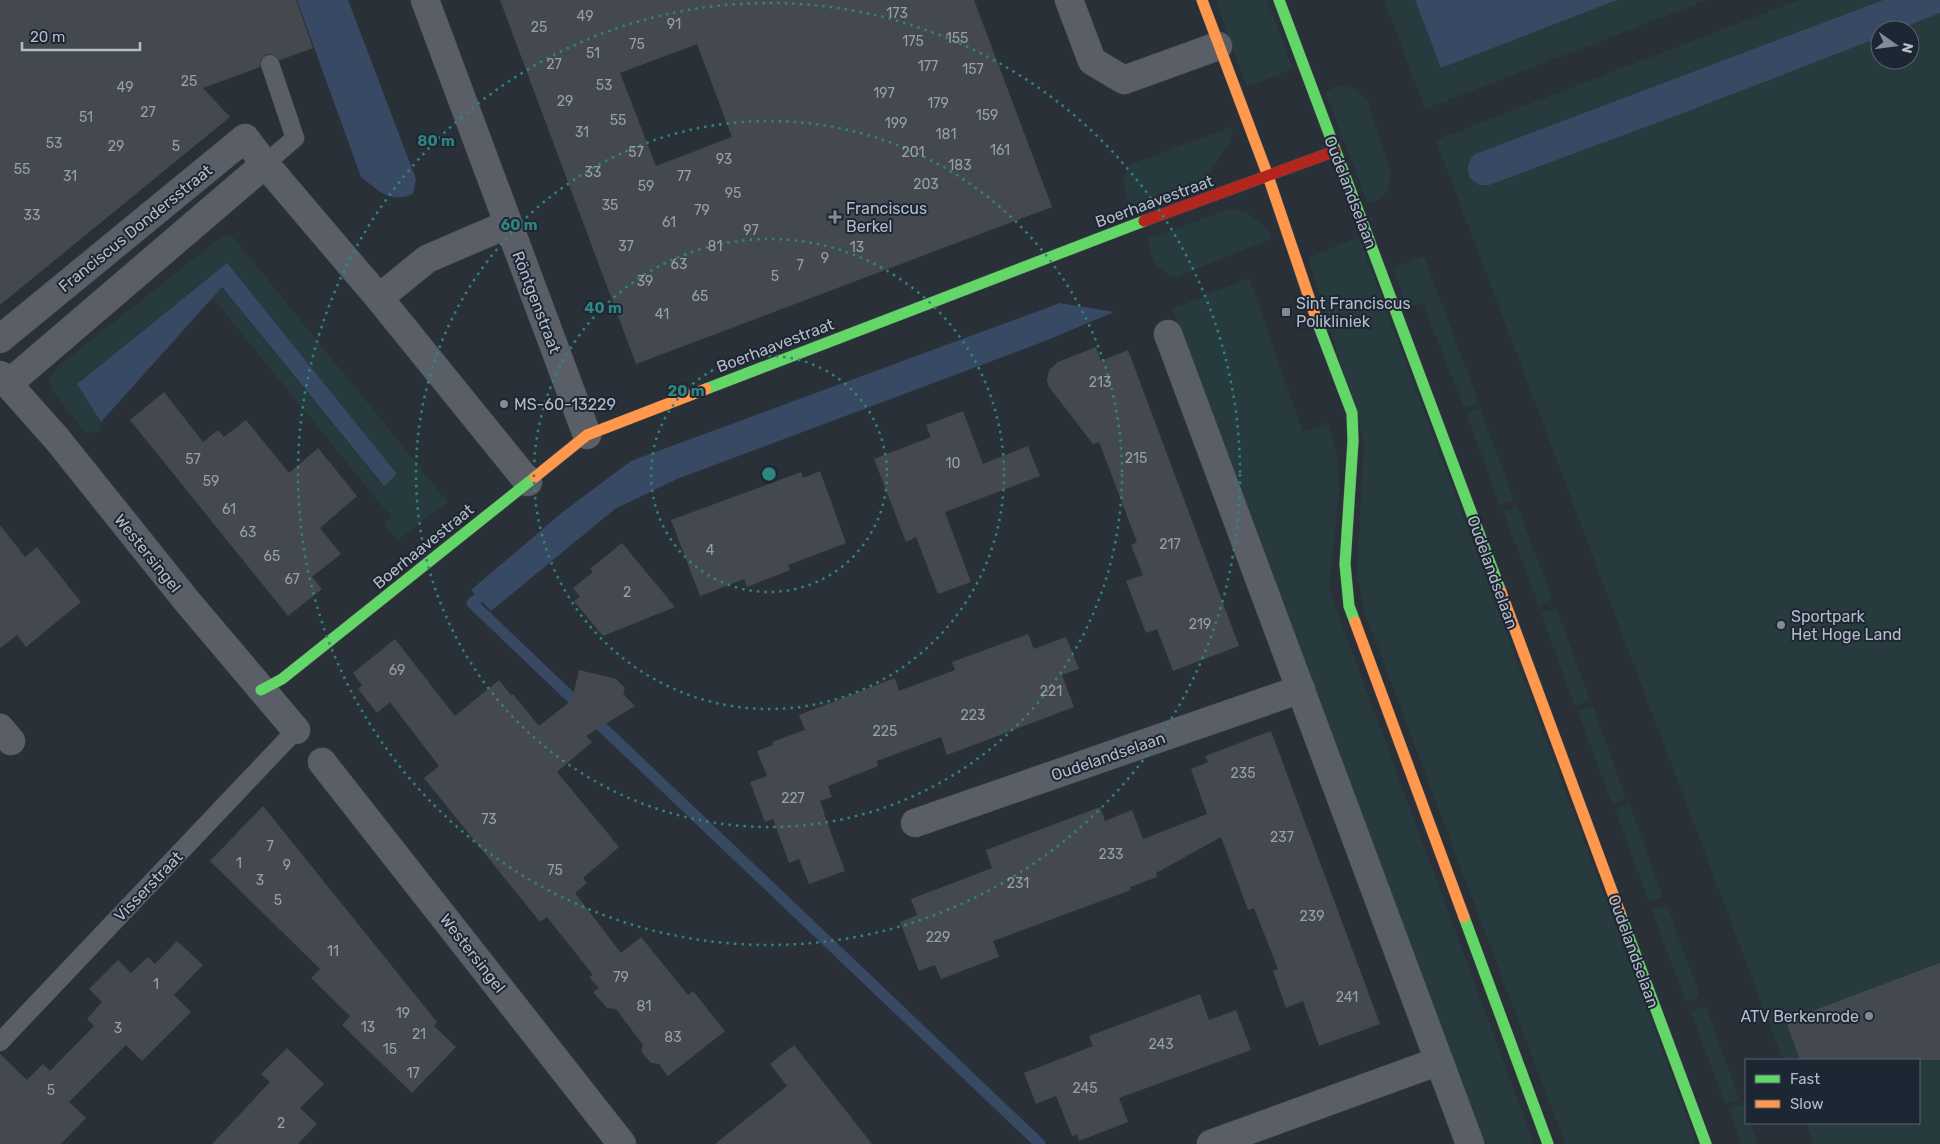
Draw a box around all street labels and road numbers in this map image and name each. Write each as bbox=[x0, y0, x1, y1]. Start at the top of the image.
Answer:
street label: Oudelandselaan bbox=[1320, 133, 1381, 251]
street label: Franciscus Dondersstraat bbox=[55, 161, 216, 296]
street label: Boerhaavestraat bbox=[1093, 171, 1216, 232]
street label: Röntgenstraat bbox=[508, 248, 565, 356]
street label: Boerhaavestraat bbox=[714, 314, 836, 377]
street label: Boerhaavestraat bbox=[369, 500, 477, 593]
street label: Westersingel bbox=[110, 510, 185, 596]
street label: Oudelandselaan bbox=[1463, 513, 1522, 631]
street label: Oudelandselaan bbox=[1049, 728, 1168, 785]
street label: Visserstraat bbox=[110, 847, 186, 925]
street label: Oudelandselaan bbox=[1604, 892, 1663, 1010]
street label: Westersingel bbox=[436, 910, 509, 997]

